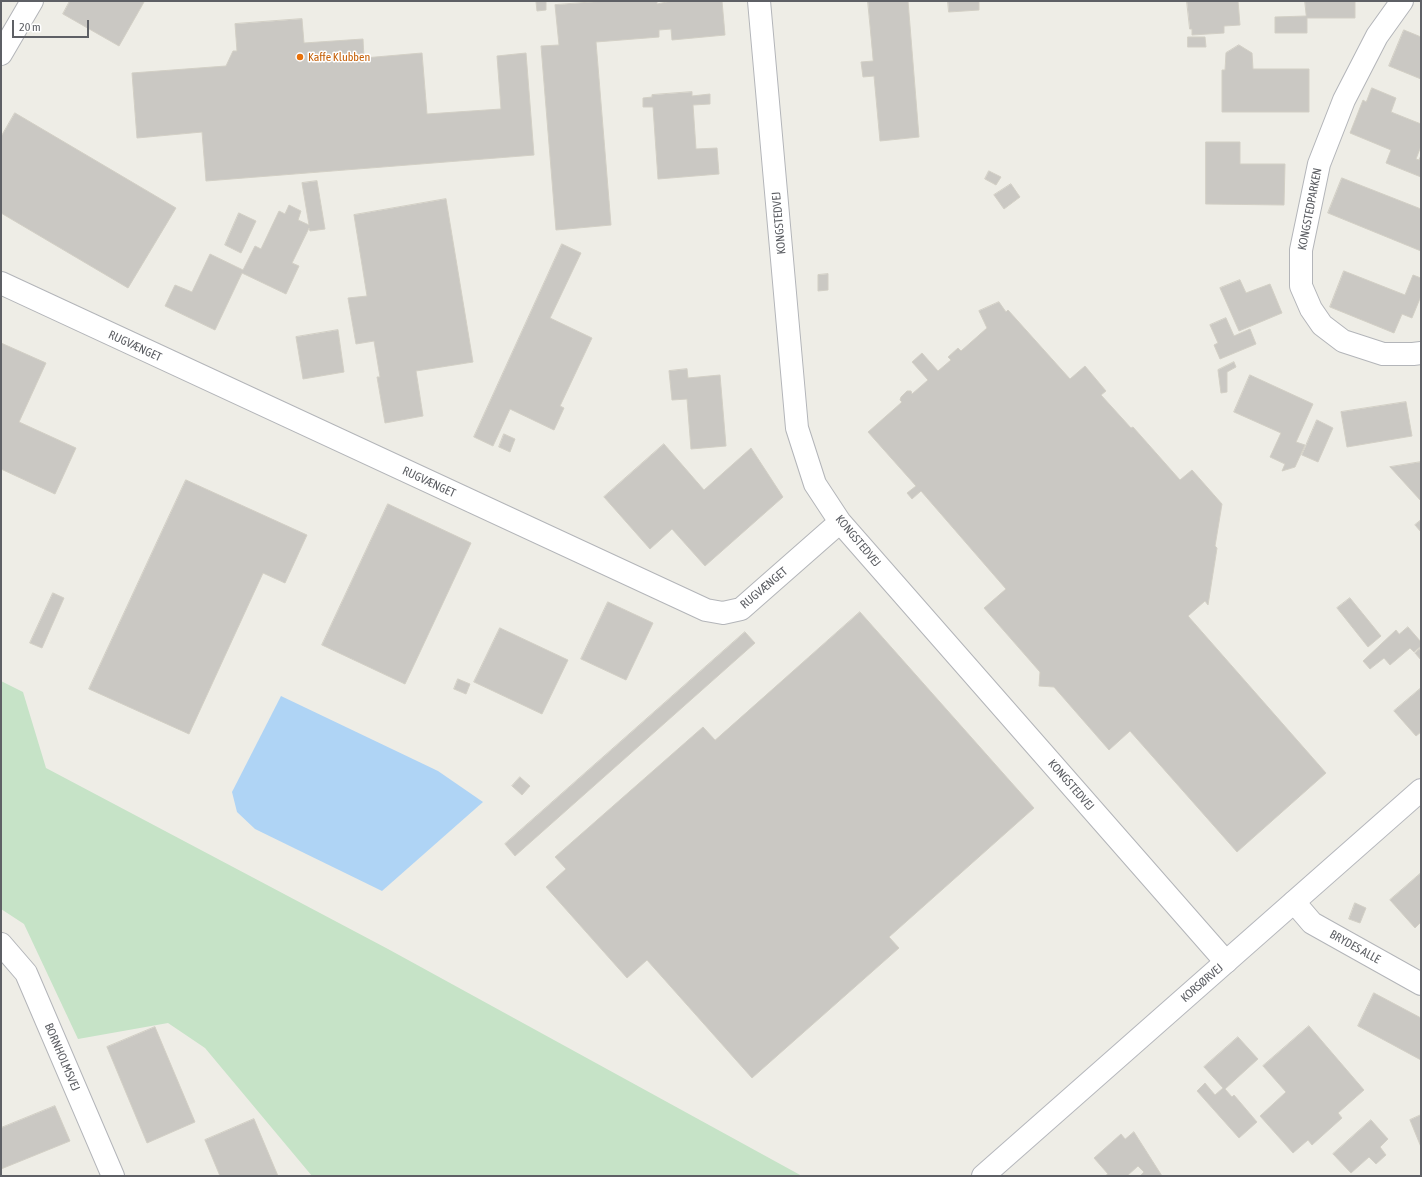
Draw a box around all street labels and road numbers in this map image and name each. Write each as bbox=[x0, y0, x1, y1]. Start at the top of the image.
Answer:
street label: KONGSTEDPARKEN bbox=[1295, 167, 1325, 251]
street label: KONGSTEDVEJ bbox=[769, 191, 789, 255]
street label: RUGVÆNGET bbox=[106, 327, 164, 365]
street label: RUGVÆNGET bbox=[400, 463, 458, 501]
street label: KONGSTEDVEJ bbox=[832, 512, 884, 570]
street label: RUGVÆNGET bbox=[738, 564, 790, 612]
street label: KONGSTEDVEJ bbox=[1045, 757, 1097, 813]
street label: BRYDES ALLE bbox=[1327, 927, 1383, 967]
street label: KORSØRVEJ bbox=[1178, 961, 1226, 1005]
street label: BORNHOLMSVEJ bbox=[41, 1021, 83, 1093]

